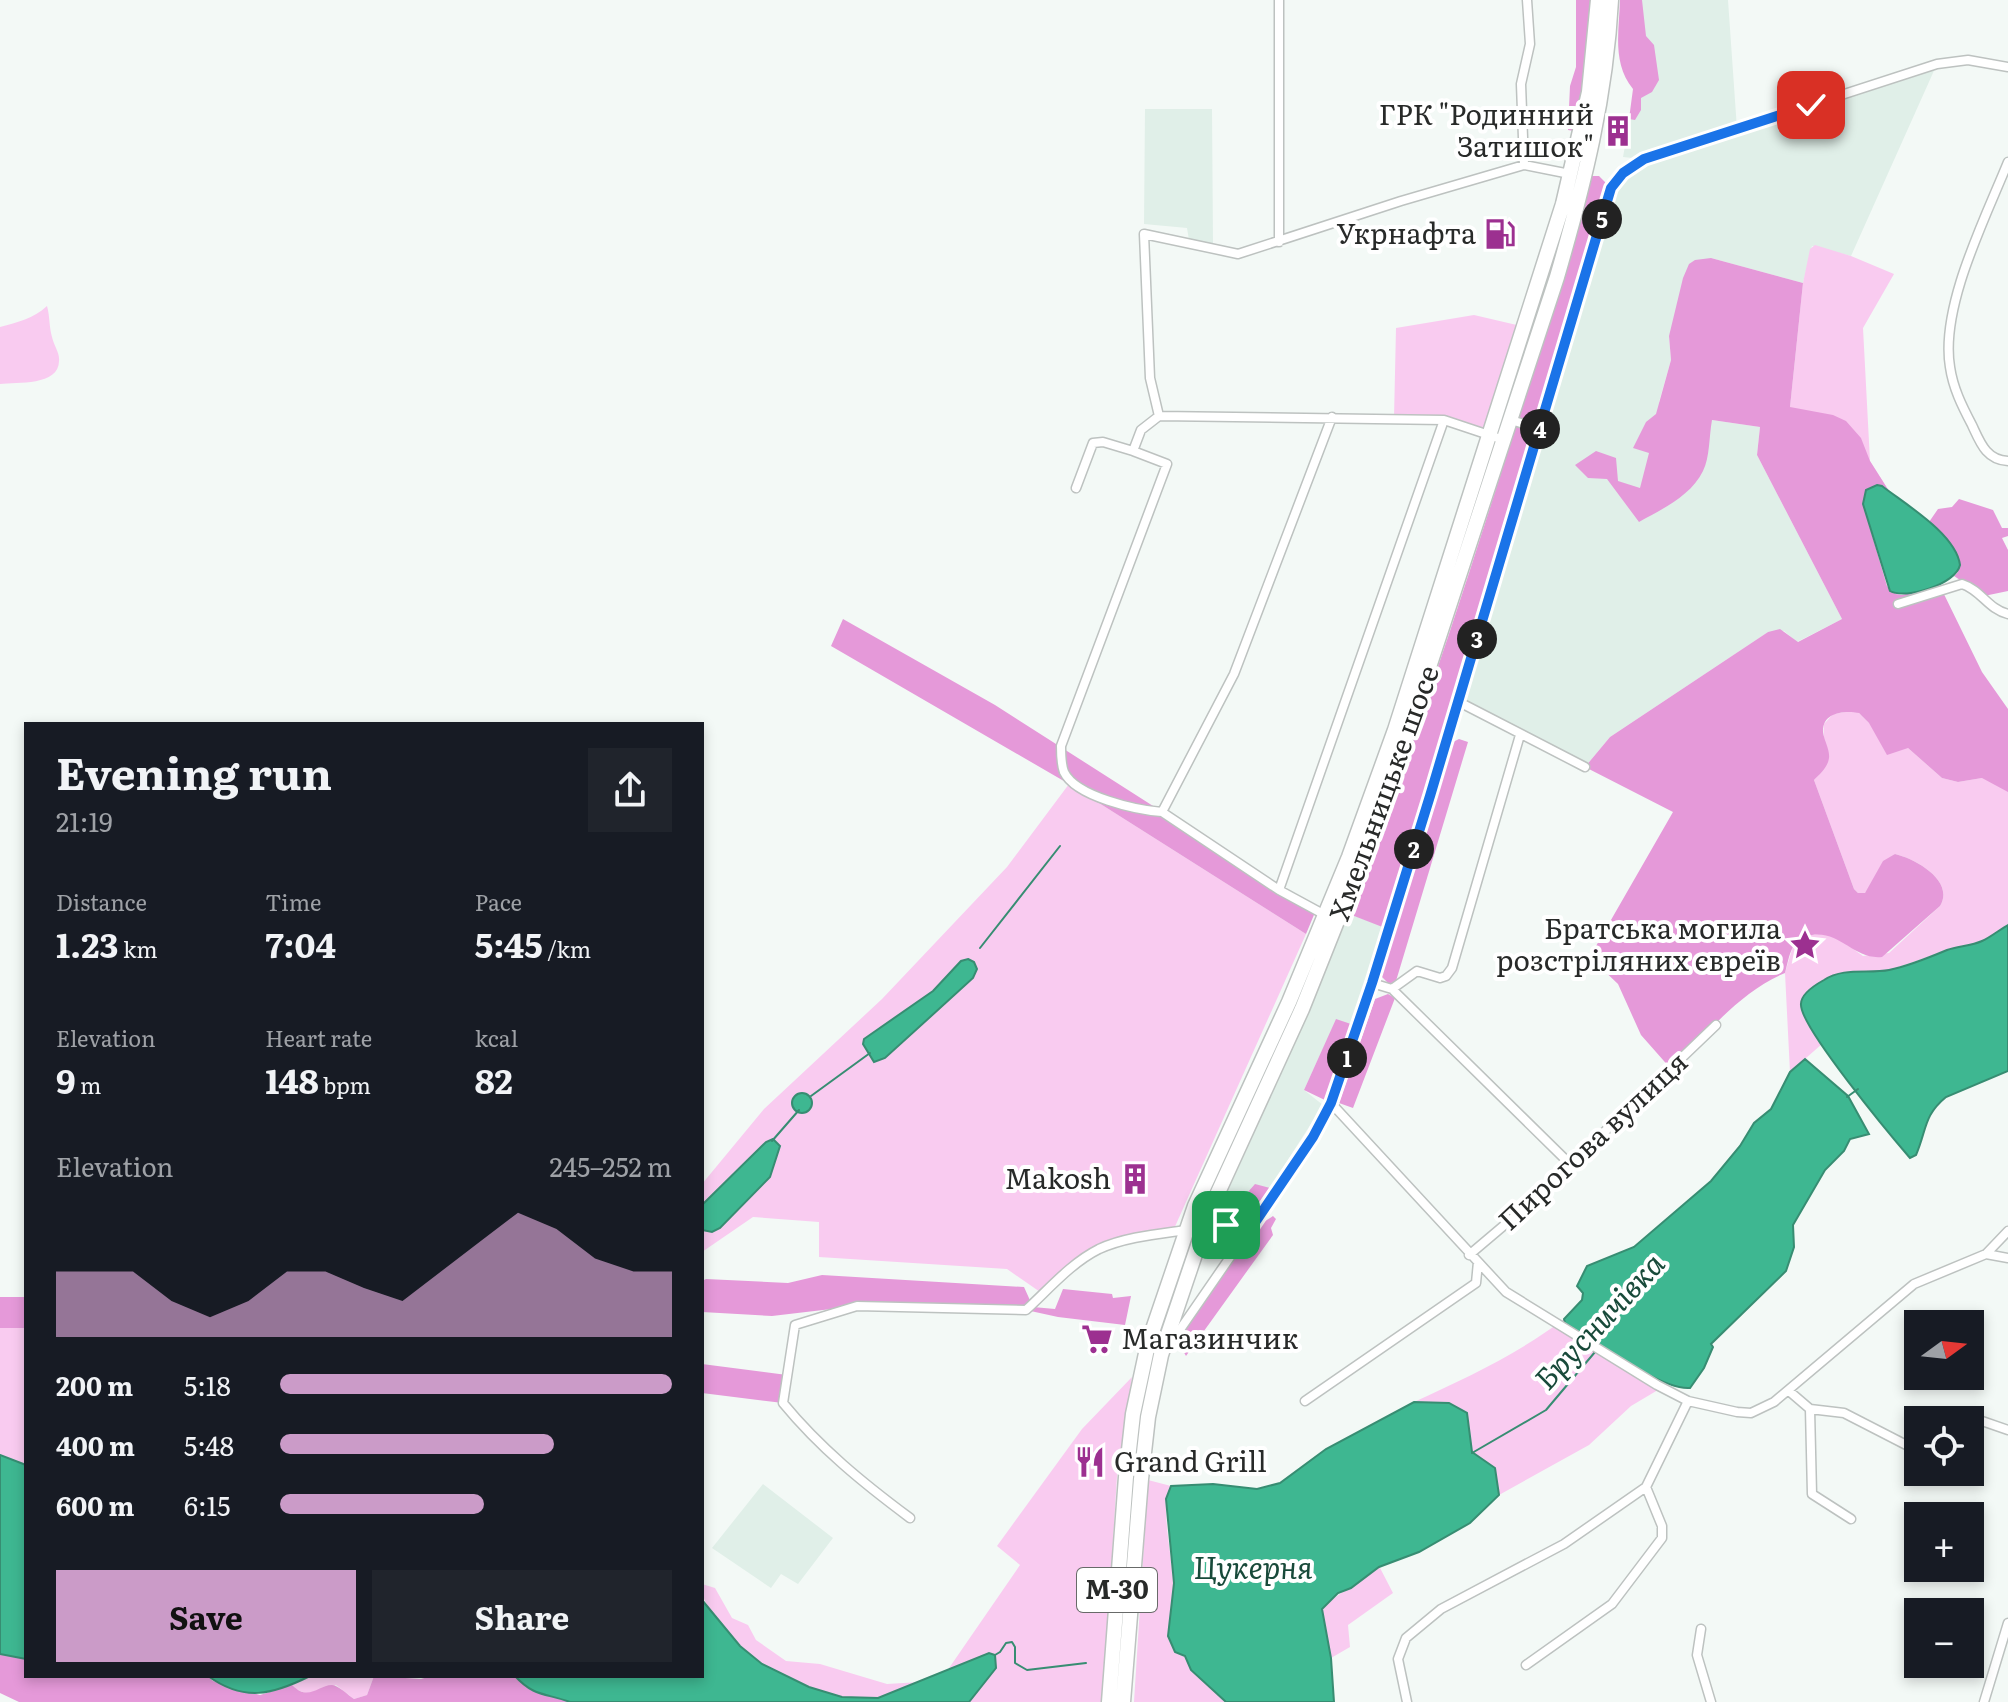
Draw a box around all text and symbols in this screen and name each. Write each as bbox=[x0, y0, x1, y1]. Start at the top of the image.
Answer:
pin bbox=[1777, 71, 1845, 139]
icon: check bbox=[1789, 83, 1833, 127]
place label: ГРК "Родинний Затишок" bbox=[1379, 92, 1594, 166]
building icon: ГРК "Родинний Затишок" bbox=[1601, 114, 1635, 148]
pin: 5 bbox=[1582, 199, 1622, 239]
text: 5 bbox=[1596, 202, 1608, 235]
place label: Укрнафта bbox=[1337, 211, 1476, 253]
fuel station icon: Укрнафта bbox=[1483, 217, 1517, 251]
pin: 4 bbox=[1520, 409, 1560, 449]
text: 4 bbox=[1533, 412, 1547, 445]
pin: 3 bbox=[1457, 619, 1497, 659]
text: 3 bbox=[1471, 622, 1483, 655]
street label: Хмельницьке шосе bbox=[1316, 659, 1448, 926]
text: Evening run bbox=[56, 738, 332, 804]
button: share bbox=[588, 748, 672, 832]
text: 21:19 bbox=[56, 801, 113, 840]
pin: 2 bbox=[1394, 829, 1434, 869]
text: 2 bbox=[1408, 832, 1420, 865]
text: Distance bbox=[56, 885, 147, 918]
text: Time bbox=[265, 885, 321, 918]
text: Pace bbox=[475, 885, 522, 918]
place label: Братська могила розстріляних євреїв bbox=[1496, 906, 1781, 980]
text: 1.23 bbox=[56, 918, 119, 968]
text: 7:04 bbox=[265, 918, 336, 968]
text: 5:45 bbox=[475, 918, 543, 968]
place icon: Братська могила розстріляних євреїв bbox=[1788, 928, 1822, 962]
text: km bbox=[119, 932, 158, 965]
text: /km bbox=[543, 932, 591, 965]
text: Elevation bbox=[56, 1021, 155, 1054]
text: Heart rate bbox=[265, 1021, 372, 1054]
text: kcal bbox=[475, 1021, 518, 1054]
pin: 1 bbox=[1327, 1038, 1367, 1078]
street label: Пирогова вулиця bbox=[1487, 1040, 1696, 1239]
text: 1 bbox=[1342, 1041, 1352, 1074]
text: 9 bbox=[56, 1054, 76, 1104]
text: 148 bbox=[265, 1054, 319, 1104]
text: 82 bbox=[475, 1054, 513, 1104]
text: m bbox=[76, 1068, 101, 1101]
text: bpm bbox=[319, 1068, 371, 1101]
text: Elevation bbox=[56, 1146, 174, 1185]
text: 245–252 m bbox=[550, 1146, 672, 1185]
place label: Makosh bbox=[1004, 1156, 1111, 1198]
building icon: Makosh bbox=[1118, 1162, 1152, 1196]
pin bbox=[1192, 1191, 1260, 1259]
icon: arrive bbox=[1204, 1203, 1248, 1247]
water label: Брусничівка bbox=[1523, 1242, 1673, 1398]
north arrow bbox=[1904, 1310, 1984, 1390]
map controls bbox=[1904, 1310, 1984, 1678]
place label: Магазинчик bbox=[1121, 1316, 1299, 1358]
supermarket icon: Магазинчик bbox=[1080, 1322, 1114, 1356]
text: 200 m bbox=[56, 1365, 133, 1404]
text: 5:18 bbox=[184, 1365, 231, 1404]
button: locate bbox=[1904, 1406, 1984, 1486]
text: 400 m bbox=[56, 1425, 135, 1464]
text: 5:48 bbox=[184, 1425, 234, 1464]
place label: Grand Grill bbox=[1114, 1439, 1267, 1481]
restaurant icon: Grand Grill bbox=[1073, 1445, 1107, 1479]
text: 600 m bbox=[56, 1485, 134, 1524]
text: 6:15 bbox=[184, 1485, 230, 1524]
button: + bbox=[1904, 1502, 1984, 1582]
water label: Цукерня bbox=[1193, 1544, 1313, 1588]
road number: М-30 bbox=[1077, 1568, 1157, 1612]
button: Save bbox=[56, 1570, 356, 1662]
button: Share bbox=[372, 1570, 672, 1662]
button: − bbox=[1904, 1598, 1984, 1678]

